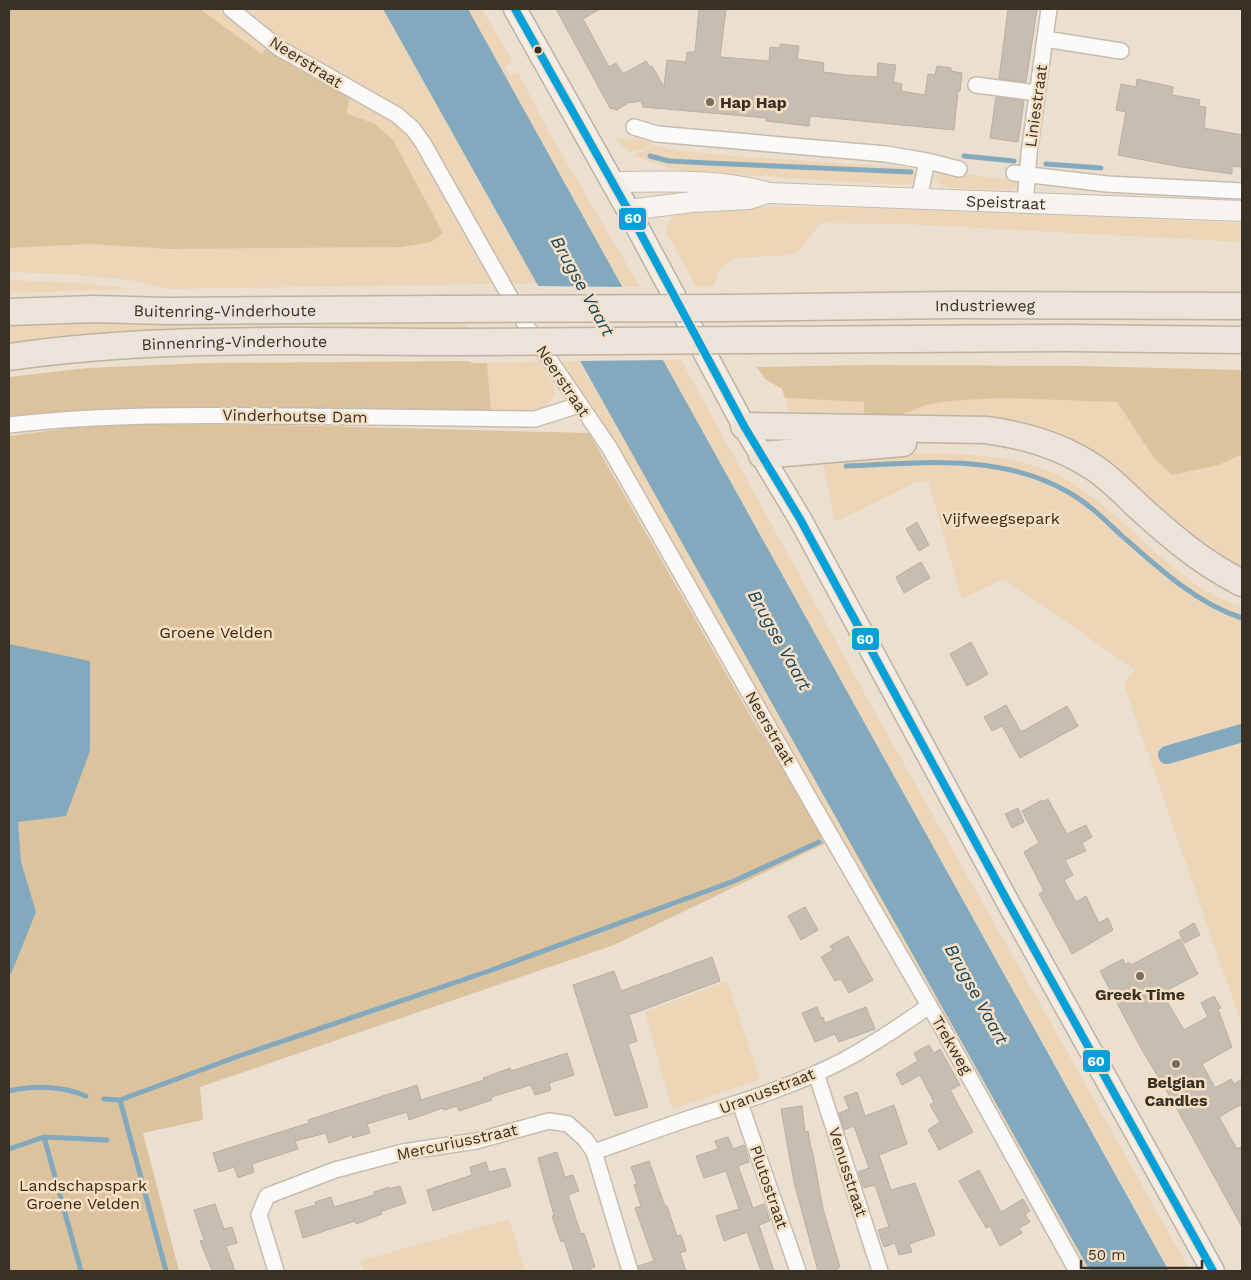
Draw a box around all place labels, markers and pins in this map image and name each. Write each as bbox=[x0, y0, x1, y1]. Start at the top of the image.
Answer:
unlabelled marker bbox=[533, 45, 543, 55]
place label: Hap Hap bbox=[720, 93, 787, 112]
marker: Hap Hap bbox=[704, 96, 716, 108]
marker: Greek Time bbox=[1134, 970, 1146, 982]
place label: Greek Time bbox=[1095, 985, 1185, 1004]
marker: Belgian Candles bbox=[1170, 1058, 1182, 1070]
place label: Belgian Candles bbox=[1144, 1073, 1208, 1110]

